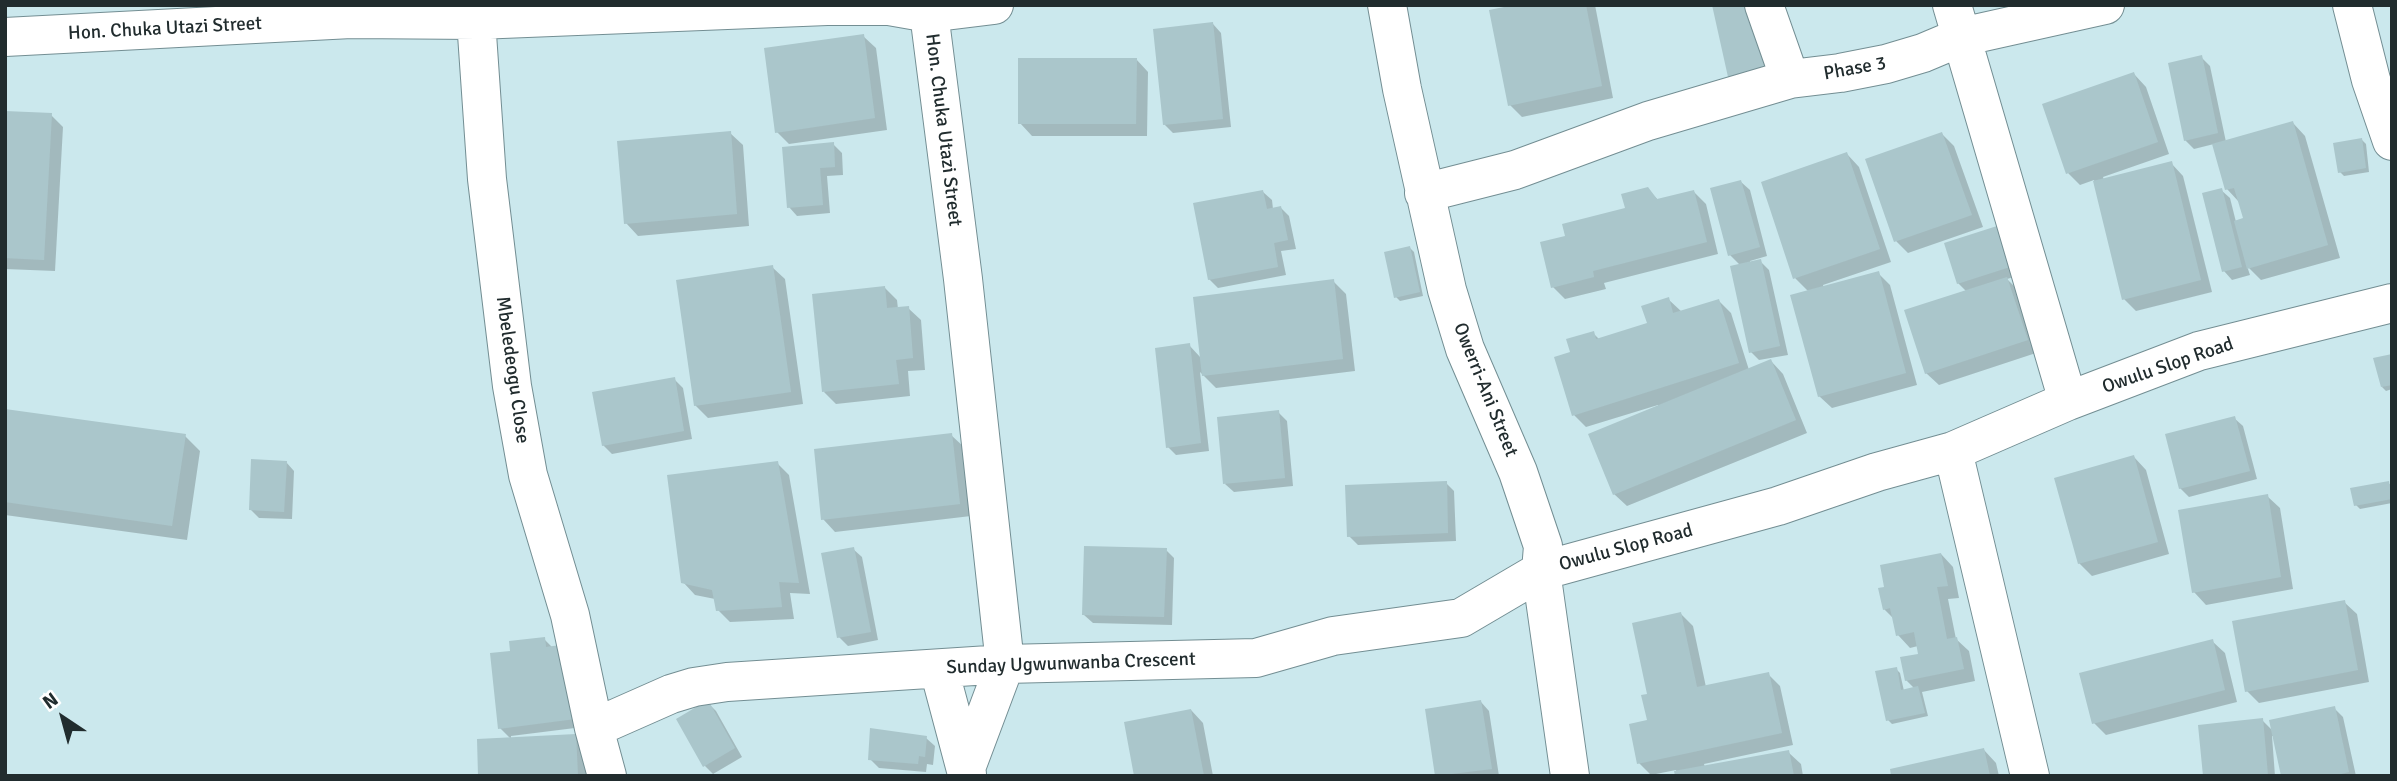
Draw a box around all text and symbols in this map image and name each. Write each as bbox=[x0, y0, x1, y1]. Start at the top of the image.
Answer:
street label: Hon. Chuka Utazi Street bbox=[67, 13, 263, 45]
street label: Hon. Chuka Utazi Street bbox=[920, 32, 966, 228]
street label: Phase 3 bbox=[1822, 52, 1888, 86]
street label: Mbeledeogu Close bbox=[490, 295, 534, 445]
street label: Owerri-Ani Street bbox=[1448, 320, 1522, 460]
street label: Owulu Slop Road bbox=[2099, 333, 2237, 399]
street label: Owulu Slop Road bbox=[1557, 519, 1695, 577]
street label: Sunday Ugwunwanba Crescent bbox=[946, 648, 1196, 680]
north arrow bbox=[28, 683, 98, 753]
text: N bbox=[38, 687, 63, 715]

